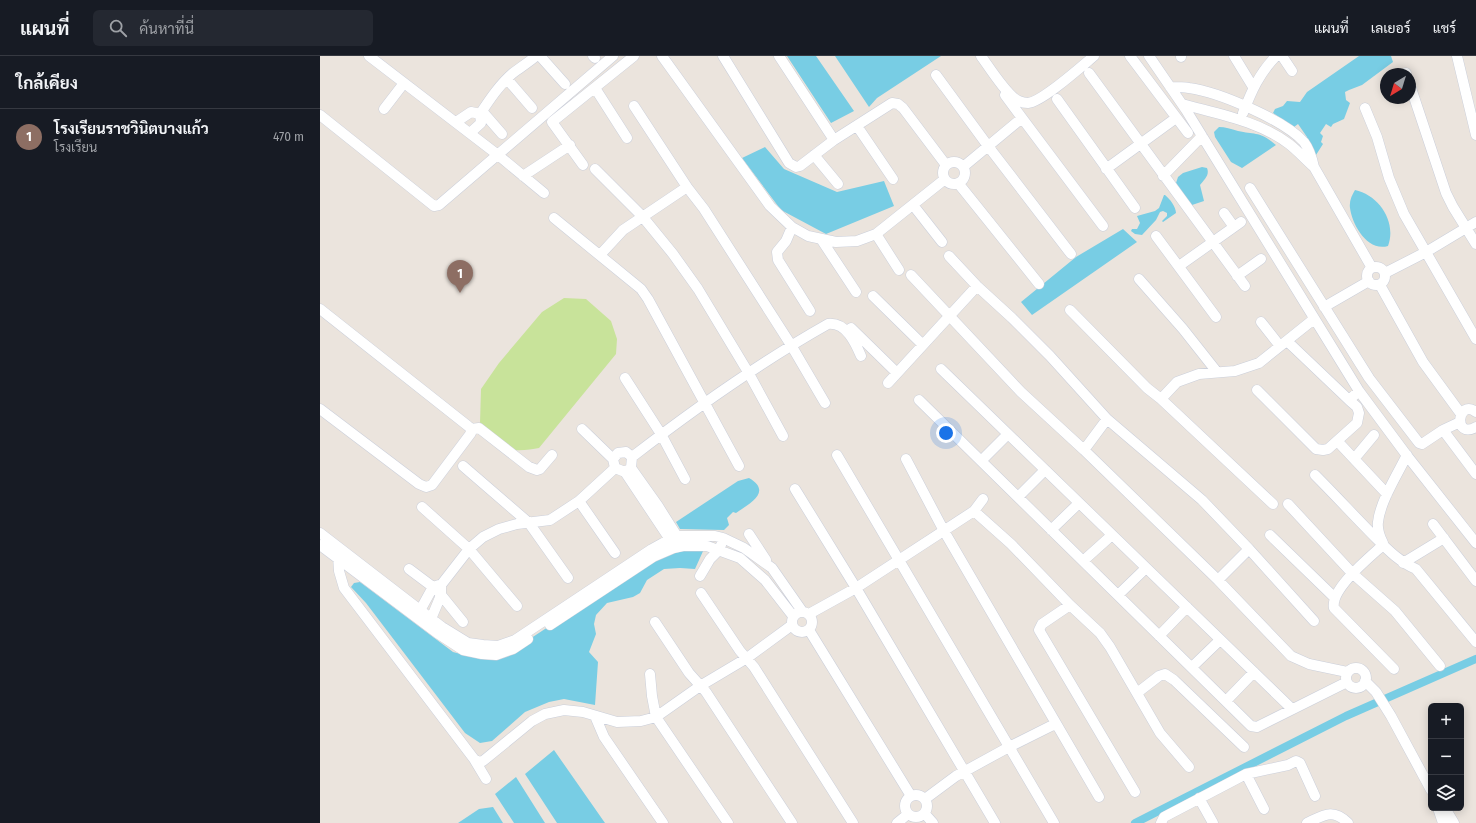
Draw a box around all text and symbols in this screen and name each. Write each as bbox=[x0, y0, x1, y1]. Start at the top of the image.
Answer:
search box bbox=[93, 10, 373, 46]
text: แผนที่ bbox=[20, 17, 69, 40]
icon: search bbox=[107, 17, 129, 39]
text: ค้นหาที่นี่ bbox=[139, 20, 194, 38]
text: แผนที่ bbox=[1314, 20, 1349, 37]
text: เลเยอร์ bbox=[1371, 20, 1411, 37]
text: แชร์ bbox=[1433, 20, 1456, 37]
north arrow bbox=[1380, 68, 1416, 104]
text: ใกล้เคียง bbox=[16, 73, 78, 94]
text: โรงเรียนราชวินิตบางแก้ว bbox=[54, 120, 209, 138]
text: 1 bbox=[26, 129, 32, 144]
text: 470 m bbox=[273, 129, 304, 144]
text: โรงเรียน bbox=[54, 140, 97, 155]
pin: 1 bbox=[447, 260, 473, 293]
your location bbox=[936, 423, 956, 443]
map controls bbox=[1428, 703, 1464, 811]
button: + bbox=[1428, 703, 1464, 739]
button: − bbox=[1428, 739, 1464, 775]
button: layers bbox=[1428, 775, 1464, 811]

